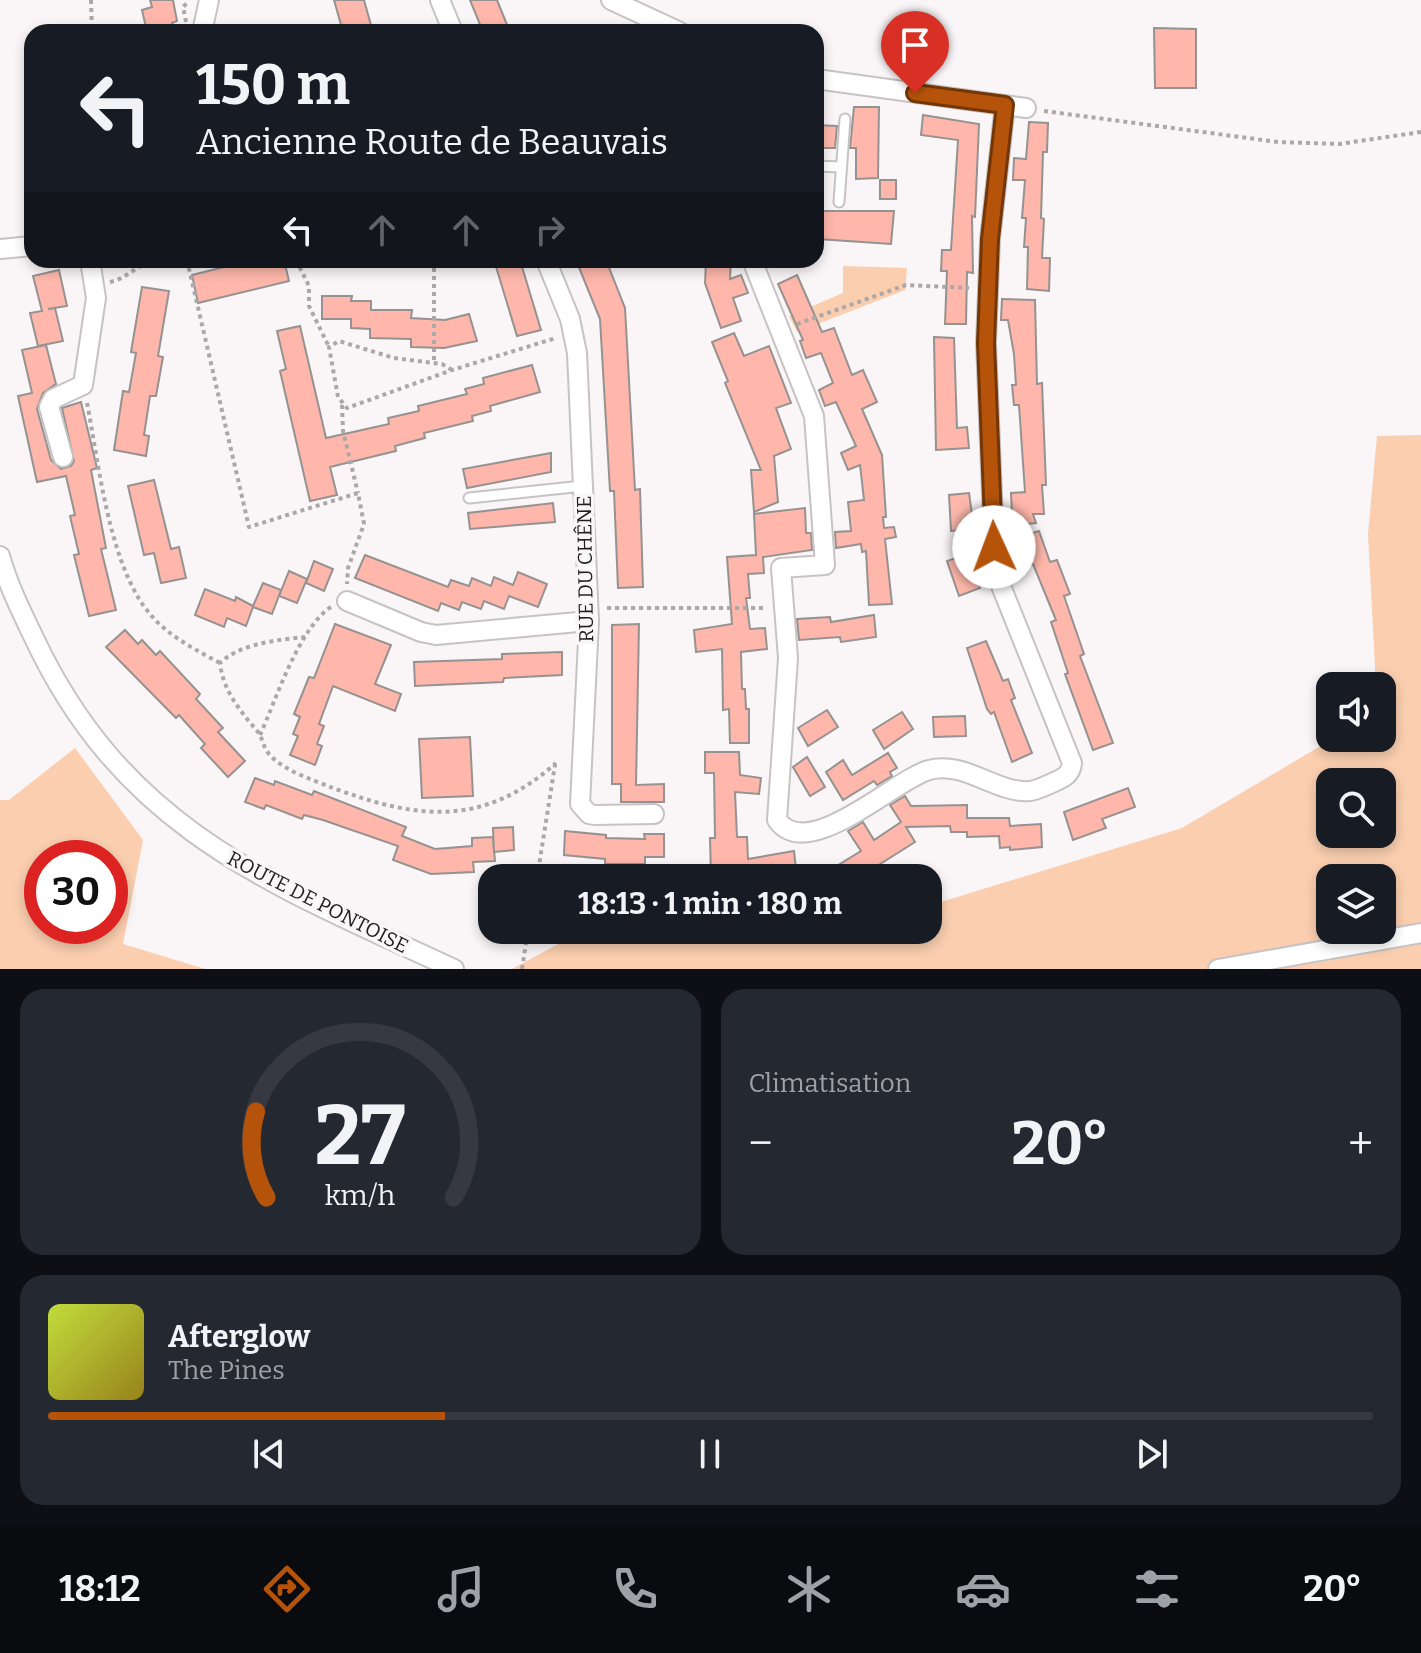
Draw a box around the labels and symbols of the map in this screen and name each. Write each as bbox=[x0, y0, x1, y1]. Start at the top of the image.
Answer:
pin bbox=[881, 11, 949, 93]
street label: RUE DU CHÊNE bbox=[572, 495, 598, 643]
position arrow bbox=[952, 505, 1036, 589]
speed limit sign: 30 bbox=[24, 840, 128, 944]
street label: ROUTE DE PONTOISE bbox=[223, 846, 413, 958]

